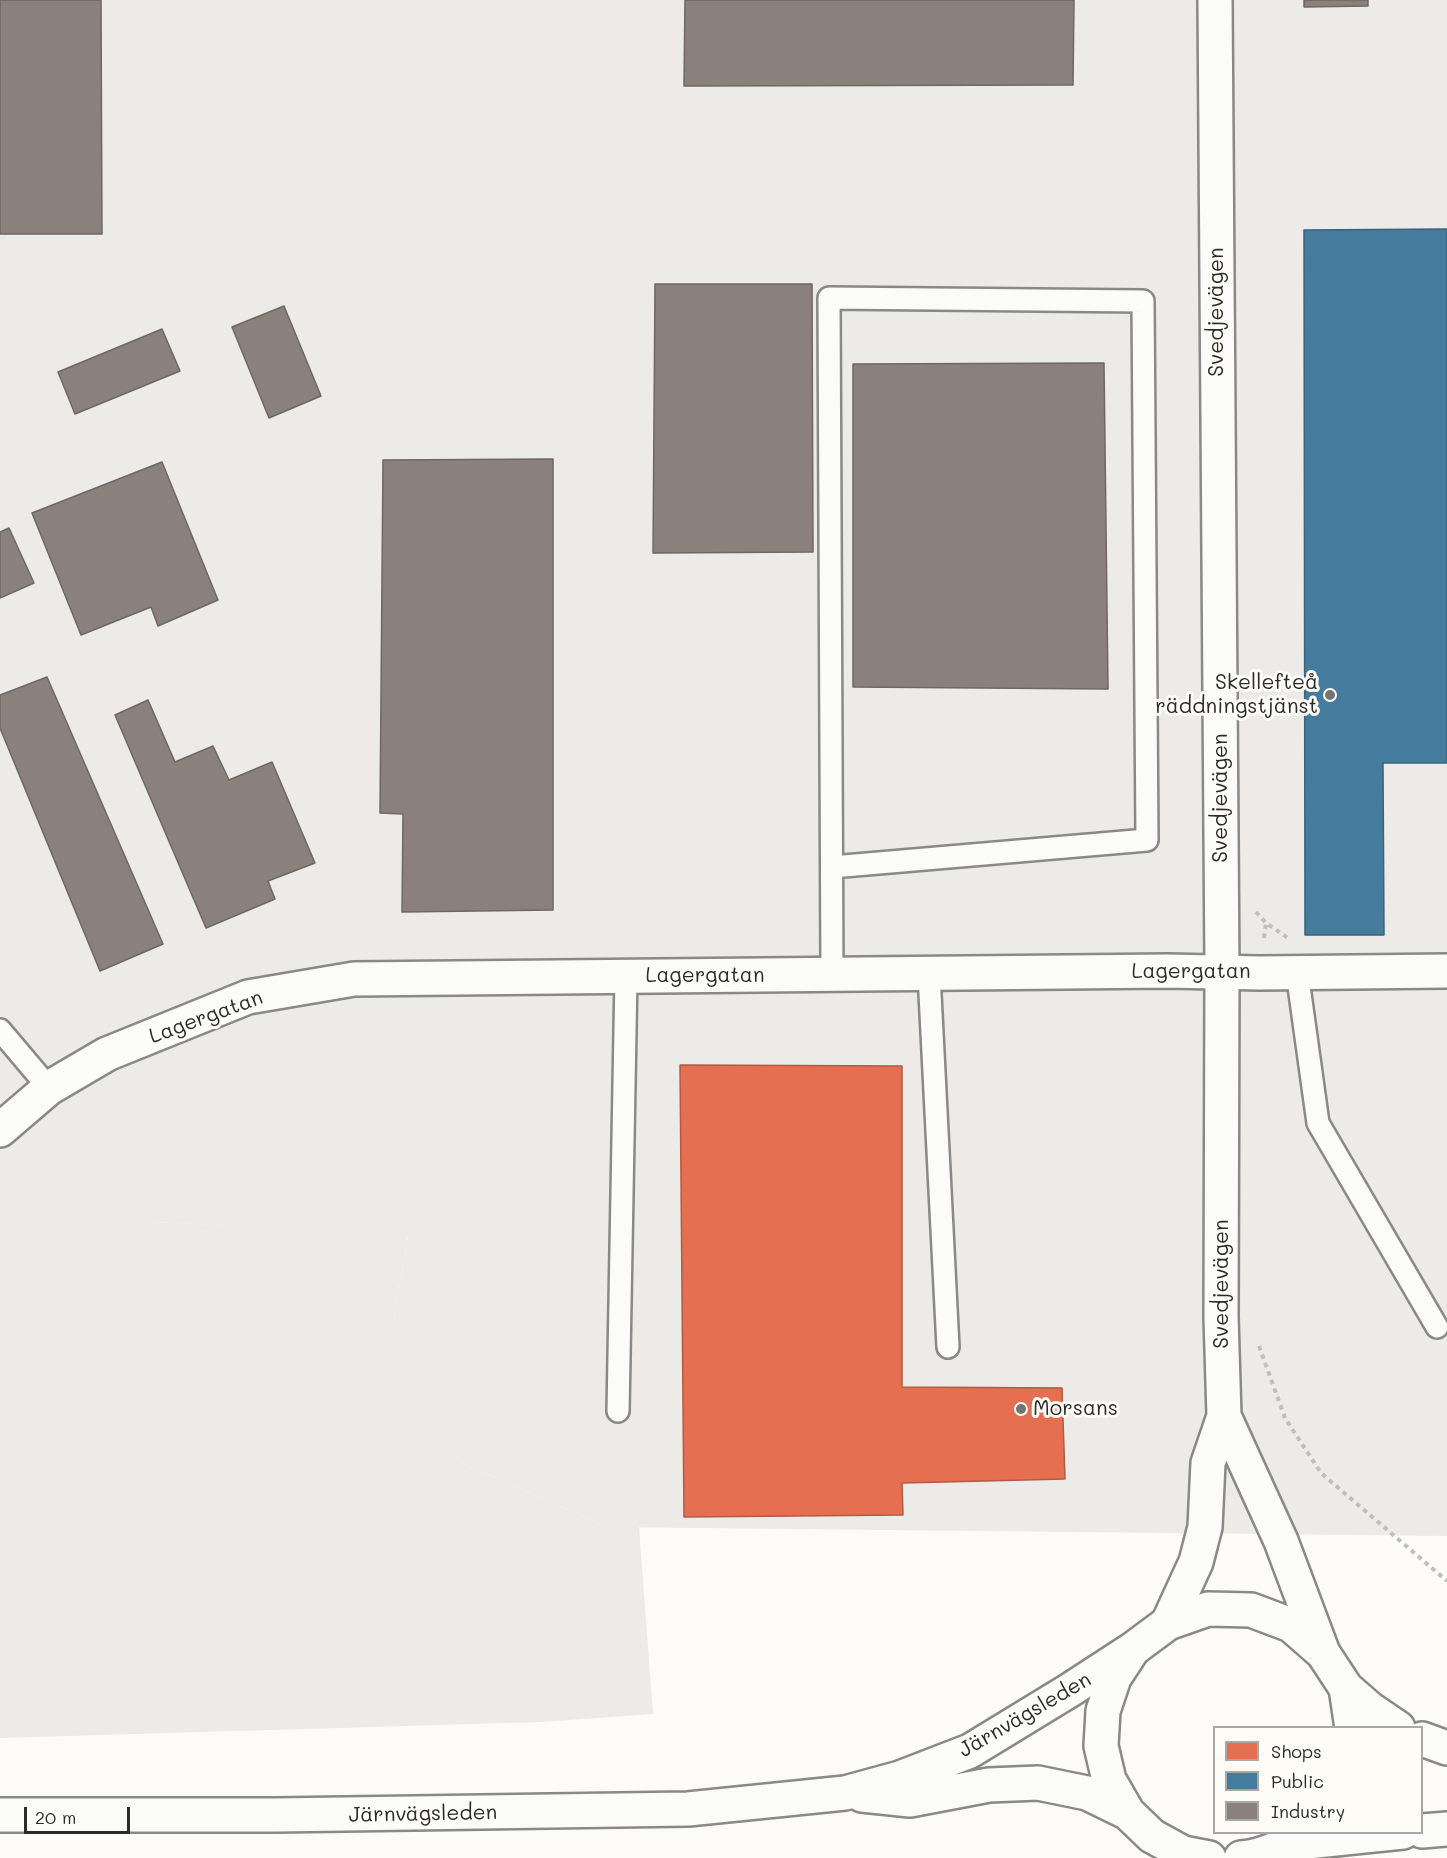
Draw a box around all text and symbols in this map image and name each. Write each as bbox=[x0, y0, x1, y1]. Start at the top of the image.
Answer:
street label: Svedjevägen bbox=[1204, 247, 1230, 377]
place label: Skellefteå räddningstjänst bbox=[1155, 670, 1318, 720]
marker: Skellefteå räddningstjänst bbox=[1323, 688, 1337, 702]
street label: Svedjevägen bbox=[1208, 733, 1234, 863]
street label: Lagergatan bbox=[1131, 959, 1251, 985]
street label: Lagergatan bbox=[645, 963, 765, 989]
street label: Lagergatan bbox=[146, 985, 266, 1049]
street label: Svedjevägen bbox=[1209, 1219, 1235, 1349]
place label: Morsans bbox=[1033, 1396, 1118, 1422]
marker: Morsans bbox=[1014, 1402, 1028, 1416]
street label: Järnvägsleden bbox=[954, 1667, 1096, 1763]
legend bbox=[1213, 1726, 1423, 1834]
text: Shops bbox=[1271, 1739, 1322, 1763]
text: Public bbox=[1271, 1769, 1324, 1793]
scale bar bbox=[27, 1795, 134, 1833]
text: Industry bbox=[1271, 1799, 1345, 1823]
street label: Järnvägsleden bbox=[348, 1800, 498, 1828]
text: 20 m bbox=[35, 1805, 76, 1829]

